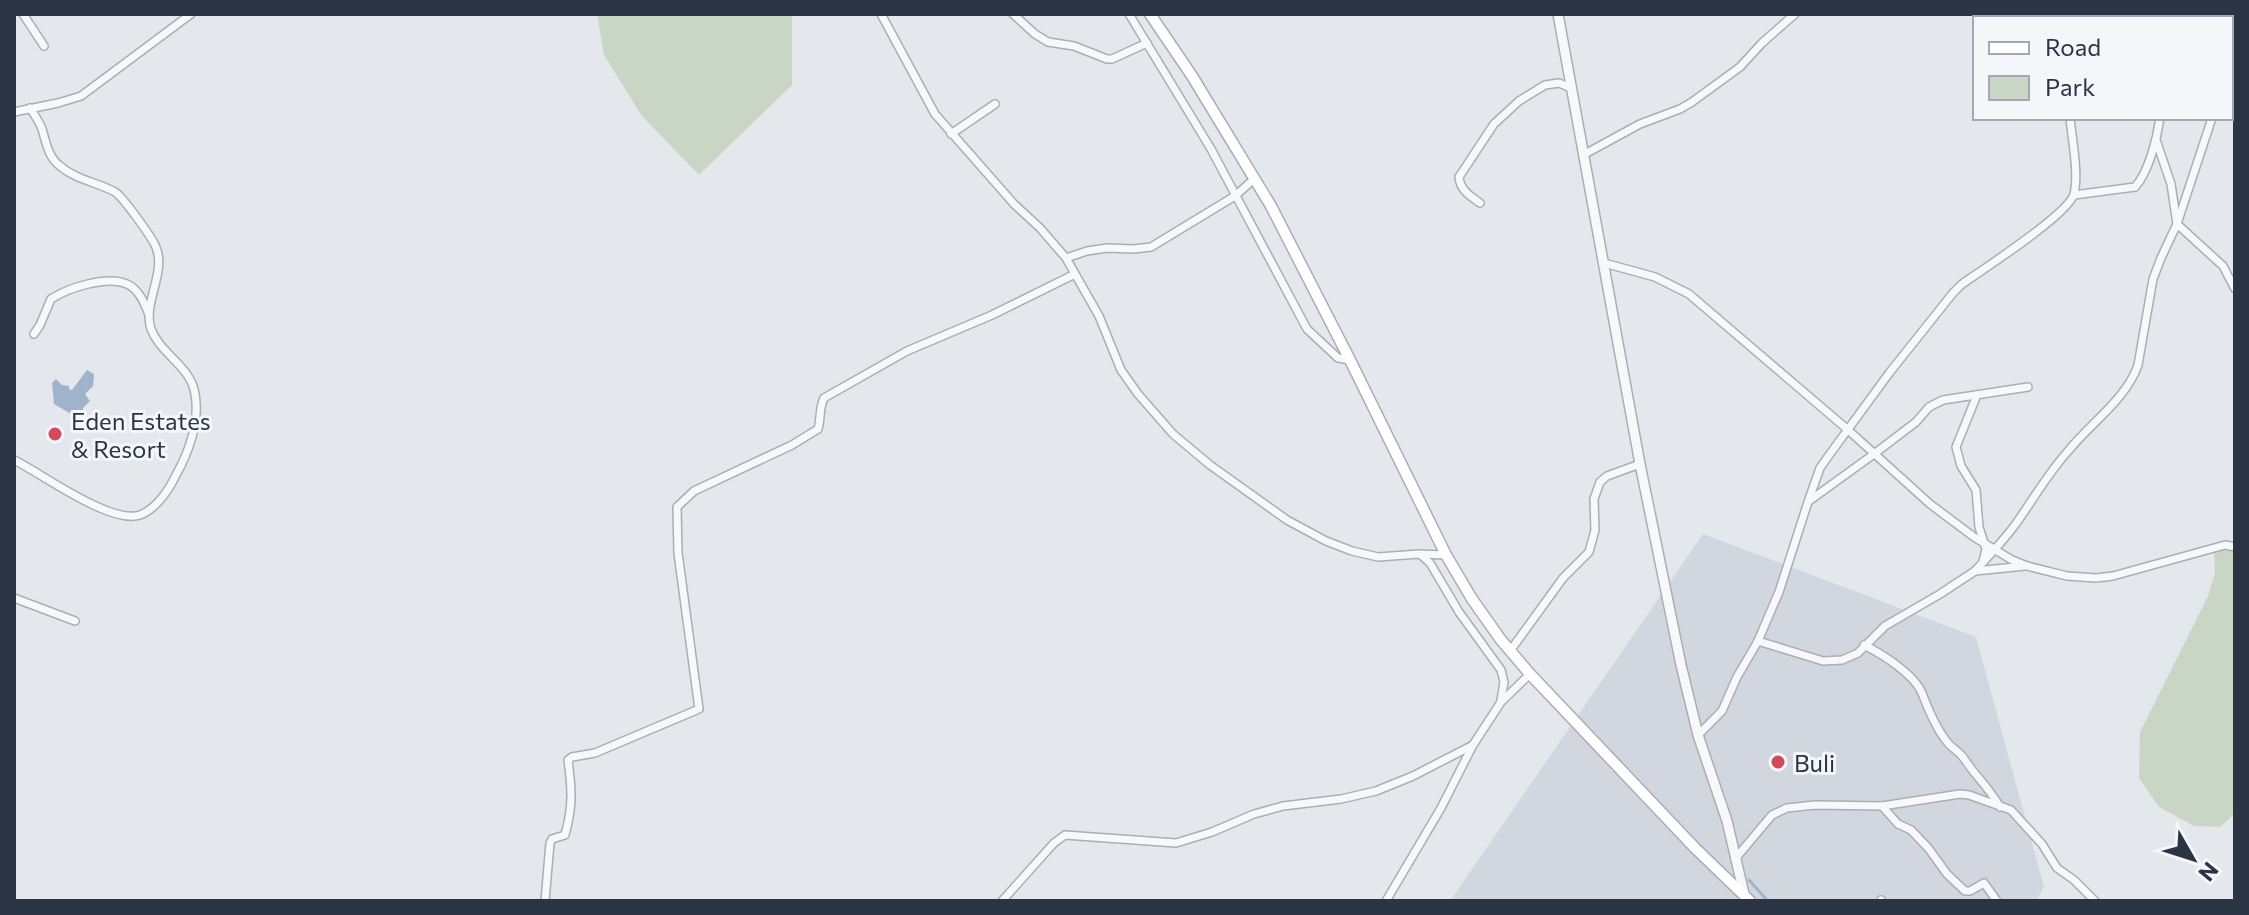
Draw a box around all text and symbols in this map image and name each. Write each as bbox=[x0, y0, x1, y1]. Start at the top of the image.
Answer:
legend bbox=[1973, 16, 2233, 120]
text: Road bbox=[2045, 32, 2101, 61]
text: Park bbox=[2045, 72, 2095, 101]
place label: Eden Estates & Resort bbox=[71, 406, 211, 463]
marker: Eden Estates & Resort bbox=[46, 425, 64, 443]
place label: Buli bbox=[1794, 748, 1835, 777]
marker: Buli bbox=[1769, 753, 1787, 771]
north arrow bbox=[2153, 819, 2233, 899]
text: N bbox=[2193, 857, 2225, 887]

